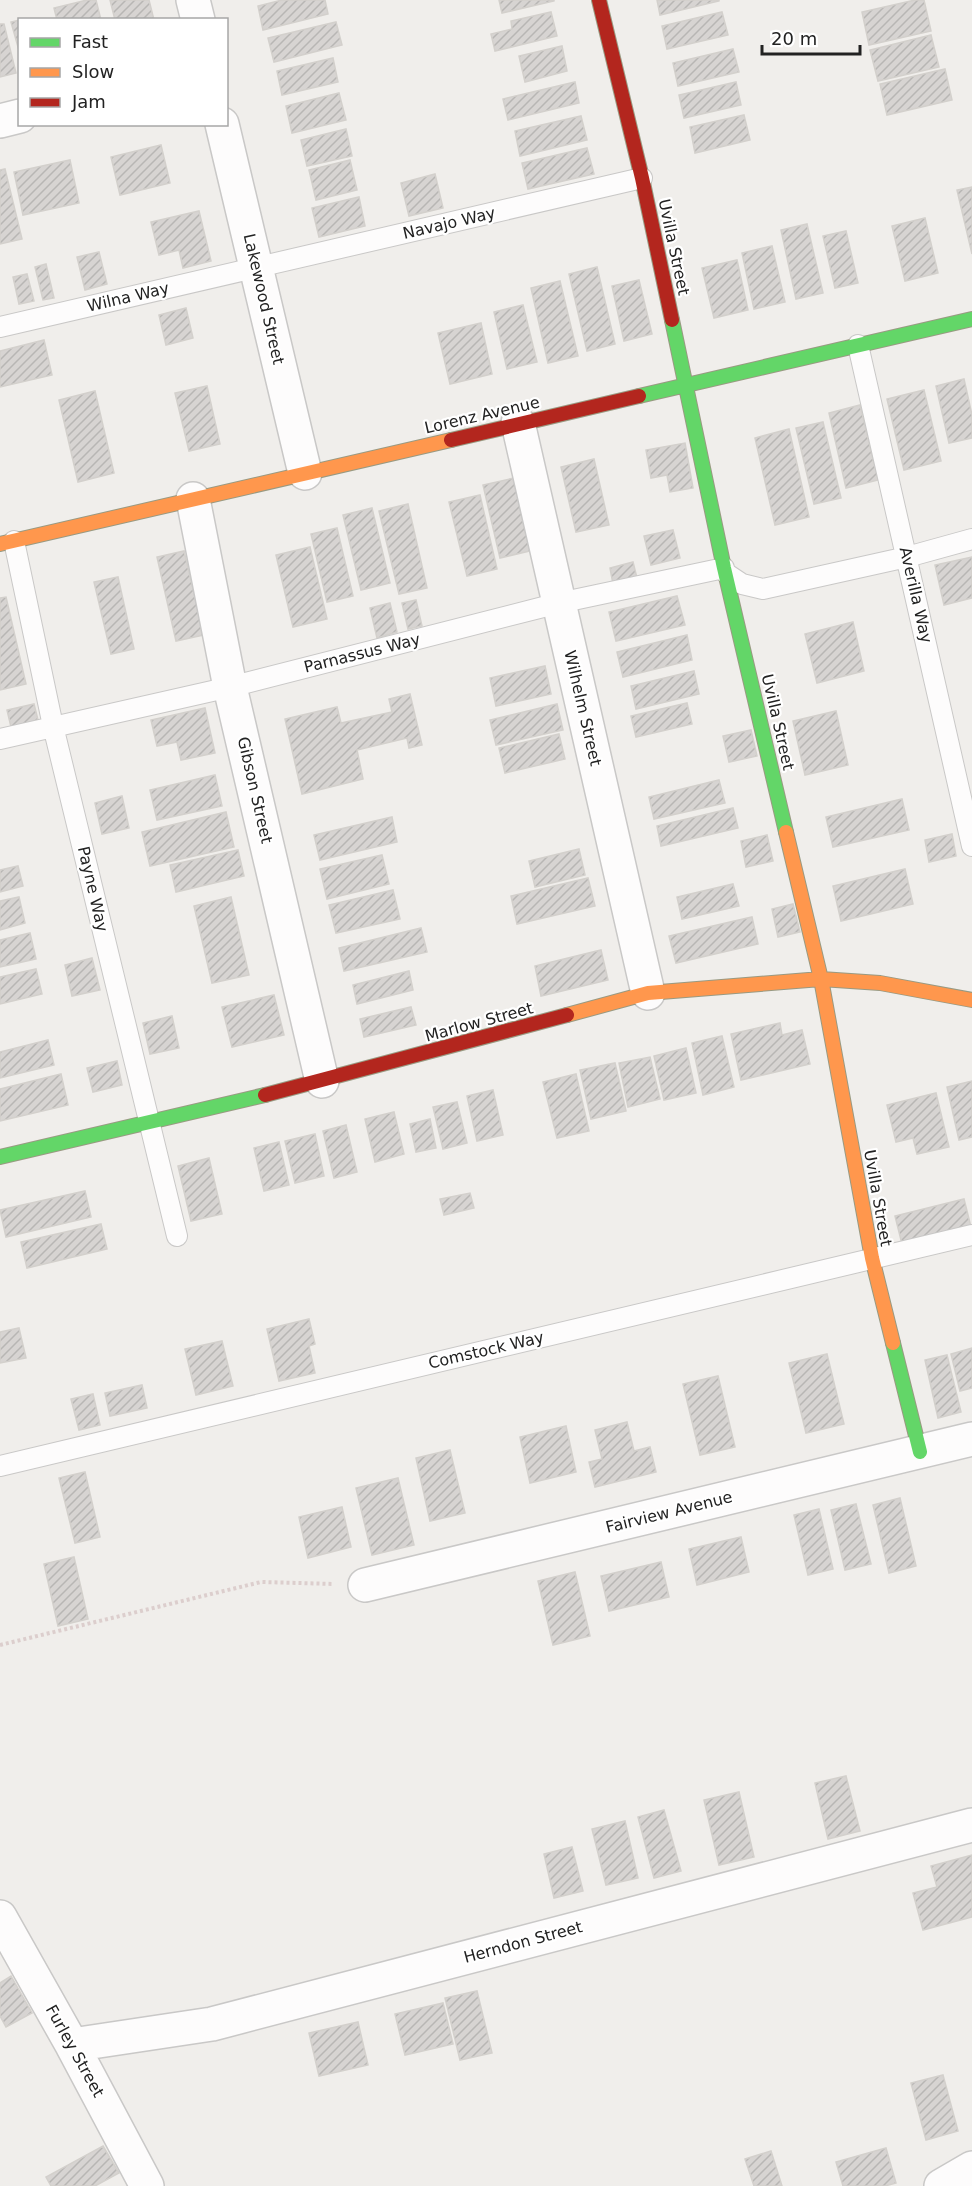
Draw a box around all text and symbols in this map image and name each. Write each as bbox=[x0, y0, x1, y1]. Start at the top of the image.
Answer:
legend bbox=[18, 18, 228, 126]
scale bar bbox=[762, 18, 860, 56]
text: 20 m bbox=[771, 28, 817, 49]
text: Fast bbox=[72, 31, 108, 52]
text: Slow bbox=[72, 61, 114, 82]
text: Jam bbox=[71, 91, 106, 112]
street label: Uvilla Street bbox=[655, 197, 693, 297]
street label: Navajo Way bbox=[401, 203, 497, 243]
street label: Lakewood Street bbox=[240, 232, 288, 366]
street label: Wilna Way bbox=[85, 278, 171, 316]
street label: Lorenz Avenue bbox=[423, 393, 541, 437]
street label: Averilla Way bbox=[896, 545, 936, 645]
street label: Parnassus Way bbox=[302, 629, 422, 677]
street label: Wilhelm Street bbox=[560, 648, 606, 768]
street label: Uvilla Street bbox=[758, 672, 798, 772]
street label: Gibson Street bbox=[233, 735, 277, 845]
street label: Payne Way bbox=[74, 844, 112, 934]
street label: Marlow Street bbox=[423, 998, 535, 1046]
street label: Uvilla Street bbox=[860, 1148, 896, 1248]
street label: Comstock Way bbox=[426, 1327, 546, 1373]
street label: Fairview Avenue bbox=[604, 1487, 734, 1537]
street label: Herndon Street bbox=[462, 1917, 584, 1967]
street label: Furley Street bbox=[42, 2002, 108, 2100]

